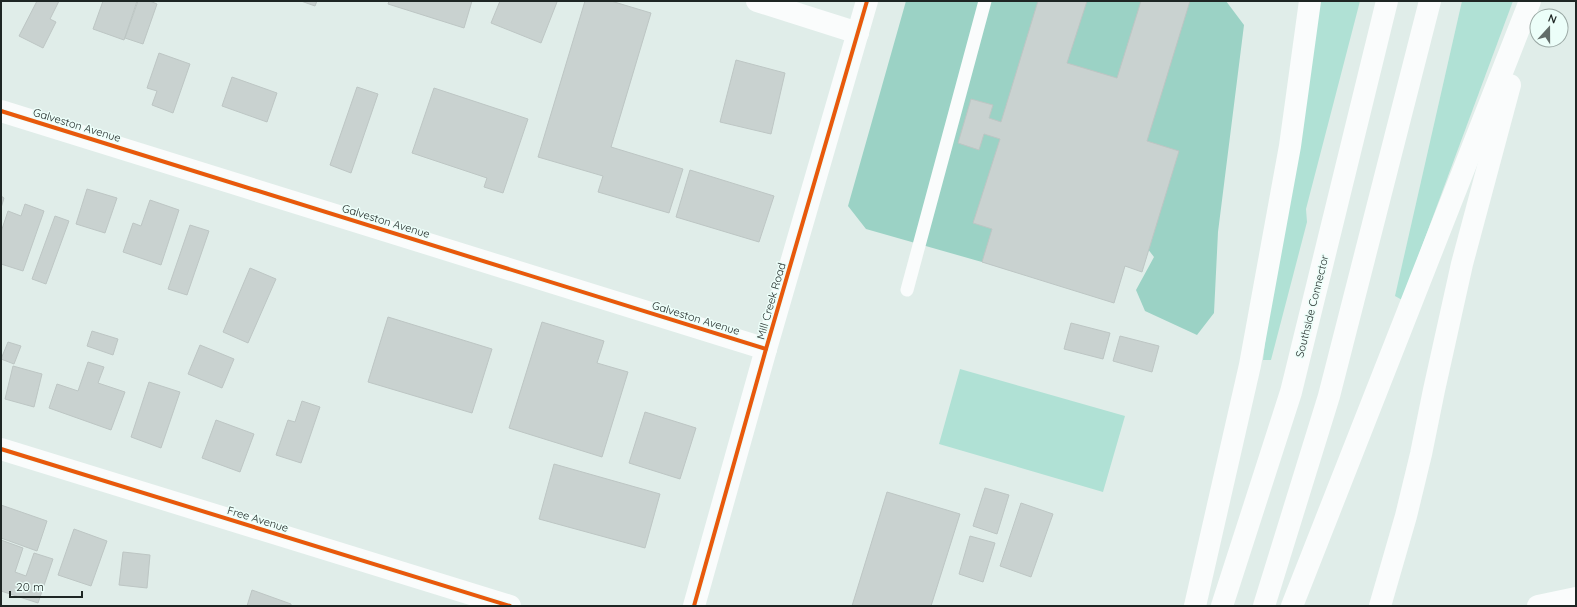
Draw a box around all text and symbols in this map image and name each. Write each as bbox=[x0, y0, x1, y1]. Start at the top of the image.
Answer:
north arrow bbox=[1529, 8, 1569, 48]
text: N bbox=[1546, 11, 1559, 27]
street label: Galveston Avenue bbox=[31, 105, 123, 145]
street label: Galveston Avenue bbox=[340, 201, 432, 241]
street label: Southside Connector bbox=[1292, 252, 1332, 359]
street label: Mill Creek Road bbox=[753, 261, 789, 341]
street label: Galveston Avenue bbox=[650, 298, 742, 338]
street label: Free Avenue bbox=[226, 503, 290, 535]
scale bar bbox=[10, 573, 82, 599]
text: 20 m bbox=[16, 579, 44, 594]

